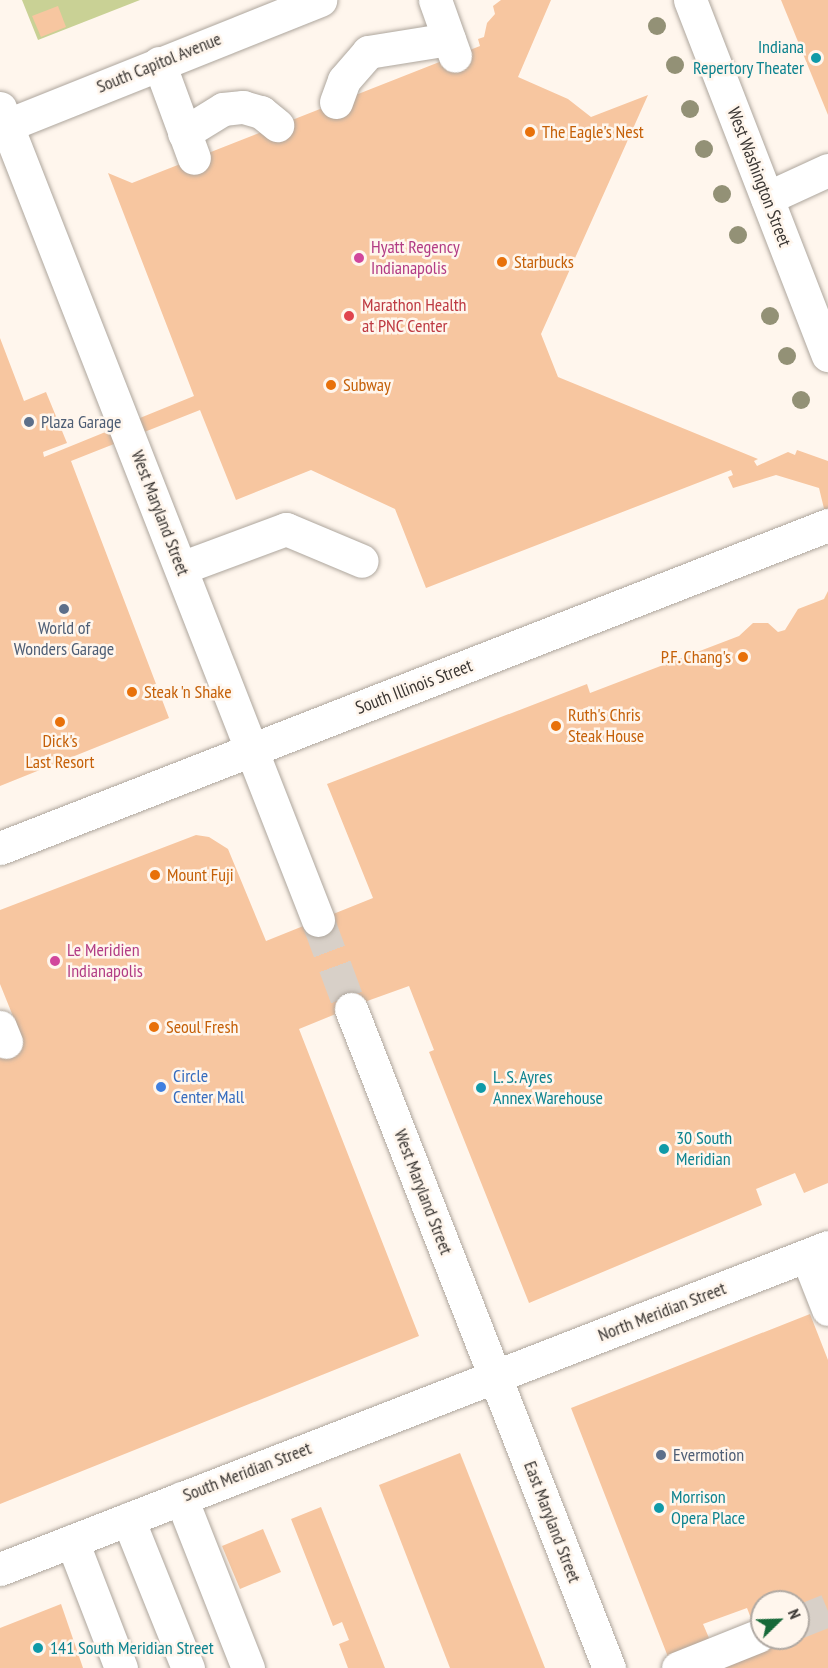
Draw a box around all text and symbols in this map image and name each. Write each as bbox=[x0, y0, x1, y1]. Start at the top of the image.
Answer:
street label: South Capitol Avenue bbox=[93, 28, 225, 98]
place label: Indiana Repertory Theater bbox=[692, 37, 804, 80]
marker: Indiana Repertory Theater bbox=[809, 51, 823, 65]
street label: West Washington Street bbox=[722, 104, 796, 250]
place label: The Eagle's Nest bbox=[542, 121, 644, 143]
marker: The Eagle's Nest bbox=[523, 125, 537, 139]
place label: Hyatt Regency Indianapolis bbox=[371, 237, 460, 280]
marker: Hyatt Regency Indianapolis bbox=[352, 251, 366, 265]
place label: Starbucks bbox=[514, 251, 574, 273]
marker: Starbucks bbox=[495, 255, 509, 269]
place label: Marathon Health at PNC Center bbox=[362, 295, 467, 338]
marker: Marathon Health at PNC Center bbox=[340, 307, 358, 325]
place label: Subway bbox=[343, 374, 391, 396]
marker: Subway bbox=[324, 378, 338, 392]
place label: Plaza Garage bbox=[41, 411, 121, 433]
marker: Plaza Garage bbox=[22, 415, 36, 429]
street label: West Maryland Street bbox=[126, 447, 194, 579]
marker: World of Wonders Garage bbox=[57, 602, 71, 616]
place label: World of Wonders Garage bbox=[14, 618, 114, 660]
place label: P.F. Chang's bbox=[660, 646, 731, 668]
marker: P.F. Chang's bbox=[736, 650, 750, 664]
street label: South Illinois Street bbox=[353, 655, 475, 719]
place label: Steak 'n Shake bbox=[144, 681, 233, 703]
marker: Steak 'n Shake bbox=[125, 685, 139, 699]
place label: Ruth's Chris Steak House bbox=[568, 705, 645, 748]
marker: Dick's Last Resort bbox=[53, 715, 67, 729]
marker: Ruth's Chris Steak House bbox=[549, 719, 563, 733]
place label: Dick's Last Resort bbox=[26, 731, 94, 774]
place label: Mount Fuji bbox=[167, 864, 234, 886]
marker: Mount Fuji bbox=[148, 868, 162, 882]
place label: Le Meridien Indianapolis bbox=[67, 940, 143, 982]
marker: Le Meridien Indianapolis bbox=[48, 954, 62, 968]
place label: Seoul Fresh bbox=[166, 1016, 238, 1038]
marker: Seoul Fresh bbox=[147, 1020, 161, 1034]
place label: Circle Center Mall bbox=[173, 1066, 244, 1108]
place label: L. S. Ayres Annex Warehouse bbox=[493, 1067, 604, 1110]
marker: Circle Center Mall bbox=[154, 1080, 168, 1094]
marker: L. S. Ayres Annex Warehouse bbox=[474, 1081, 488, 1095]
street label: West Maryland Street bbox=[389, 1126, 457, 1258]
place label: 30 South Meridian bbox=[676, 1128, 732, 1170]
marker: 30 South Meridian bbox=[657, 1142, 671, 1156]
street label: North Meridian Street bbox=[595, 1278, 729, 1346]
street label: South Meridian Street bbox=[180, 1438, 314, 1506]
place label: Evermotion bbox=[673, 1444, 744, 1466]
marker: Evermotion bbox=[654, 1448, 668, 1462]
street label: East Maryland Street bbox=[519, 1458, 585, 1586]
place label: Morrison Opera Place bbox=[671, 1487, 745, 1530]
marker: Morrison Opera Place bbox=[652, 1501, 666, 1515]
north arrow bbox=[750, 1590, 810, 1650]
text: N bbox=[784, 1606, 806, 1622]
place label: 141 South Meridian Street bbox=[50, 1637, 214, 1659]
marker: 141 South Meridian Street bbox=[31, 1641, 45, 1655]

